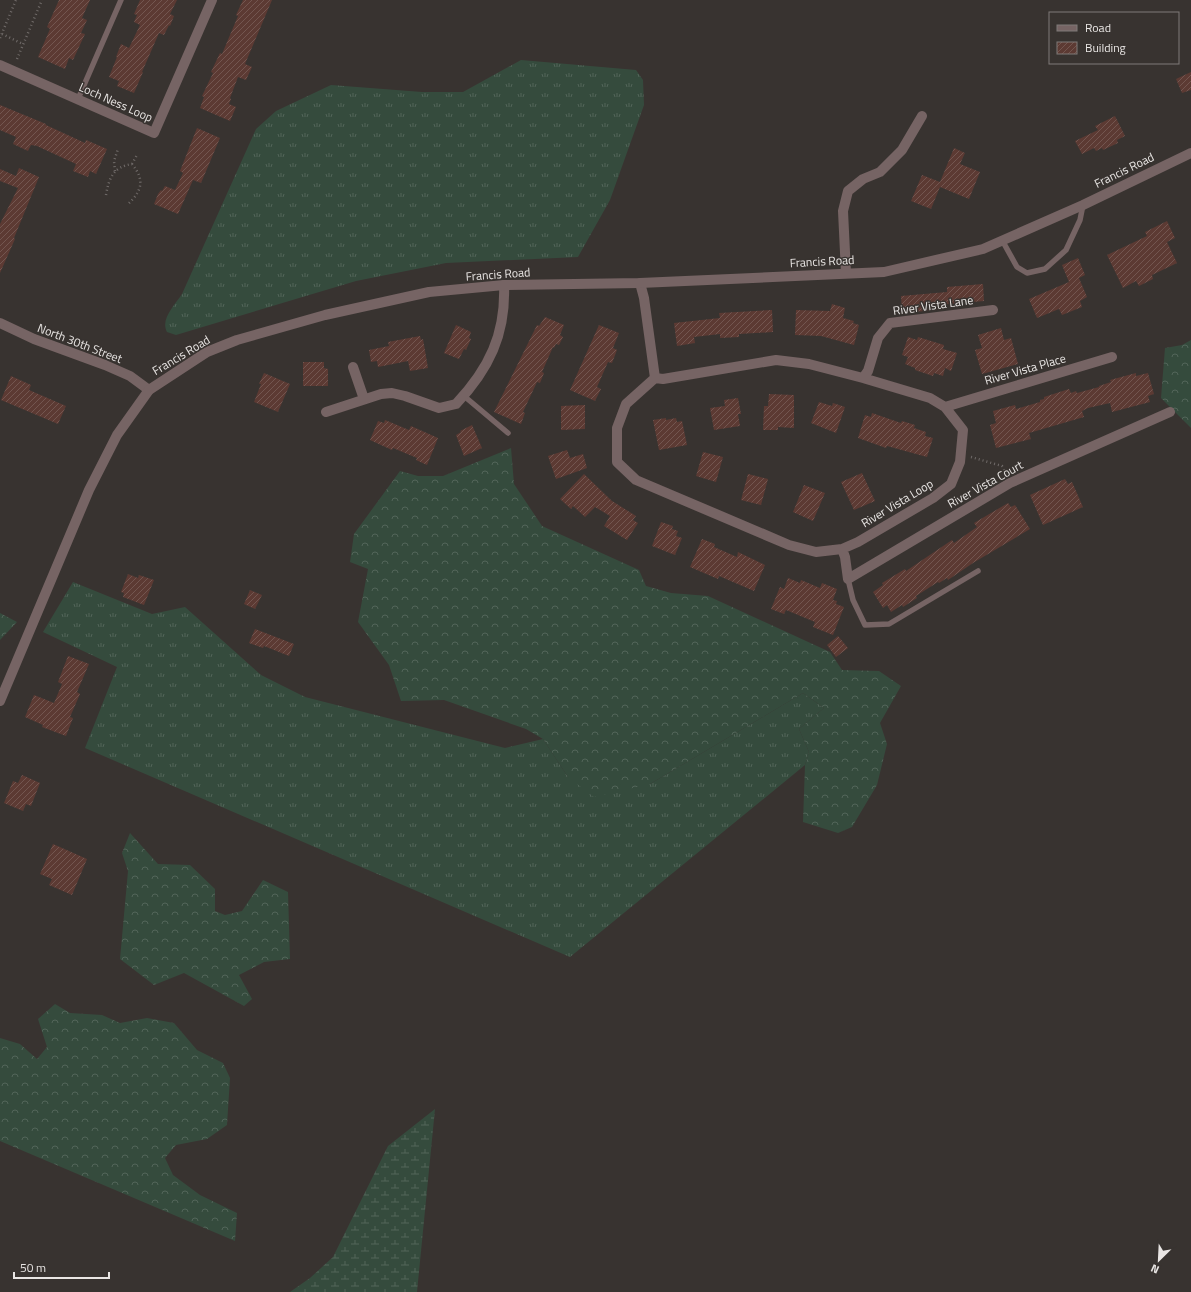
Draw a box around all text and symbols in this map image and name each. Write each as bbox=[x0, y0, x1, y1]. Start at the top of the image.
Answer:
legend bbox=[1049, 12, 1179, 64]
text: Road bbox=[1085, 18, 1111, 37]
text: Building bbox=[1085, 38, 1126, 57]
street label: Loch Ness Loop bbox=[76, 77, 156, 127]
street label: Francis Road bbox=[1091, 147, 1157, 193]
street label: Francis Road bbox=[789, 250, 855, 272]
street label: Francis Road bbox=[465, 262, 531, 286]
street label: River Vista Lane bbox=[892, 290, 974, 320]
street label: North 30th Street bbox=[35, 318, 126, 368]
street label: Francis Road bbox=[148, 330, 214, 380]
street label: River Vista Place bbox=[982, 348, 1068, 390]
street label: River Vista Court bbox=[944, 455, 1027, 513]
street label: River Vista Loop bbox=[857, 474, 937, 532]
north arrow bbox=[1139, 1240, 1179, 1280]
scale bar bbox=[14, 1254, 109, 1280]
text: 50 m bbox=[20, 1258, 46, 1277]
text: N bbox=[1148, 1260, 1162, 1278]

